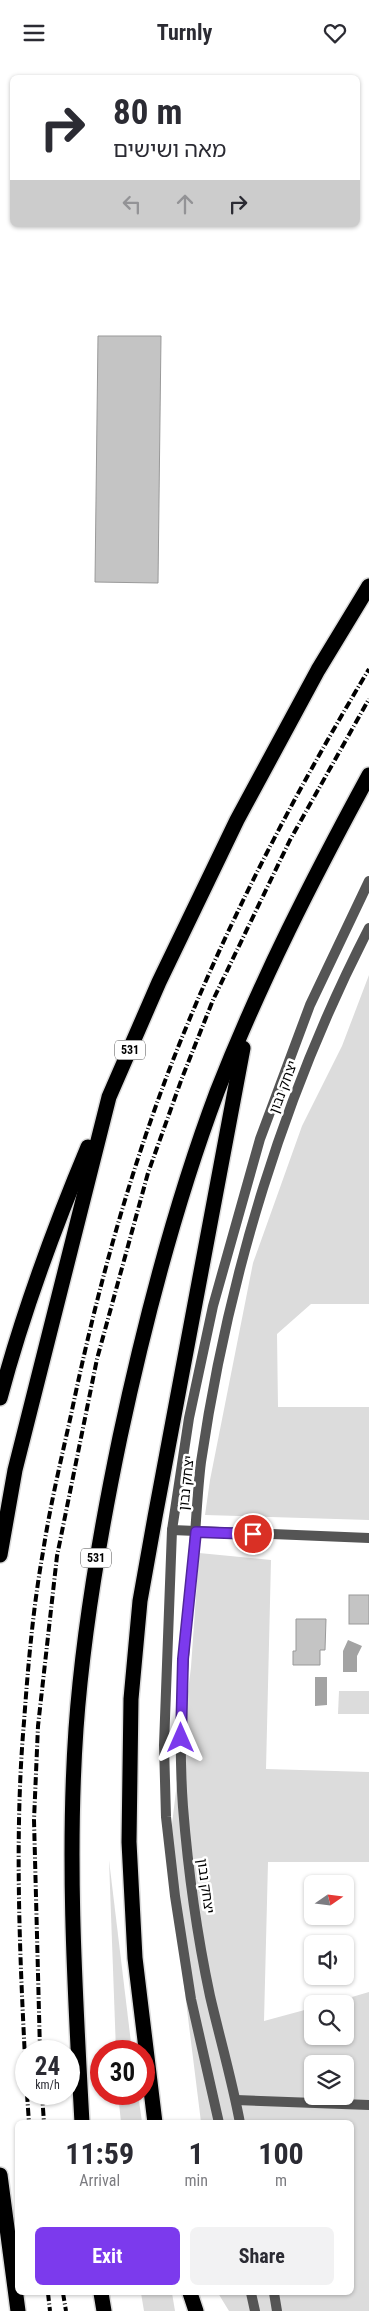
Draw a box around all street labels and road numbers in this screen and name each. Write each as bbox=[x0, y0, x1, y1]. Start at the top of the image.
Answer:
road number: 531 bbox=[115, 1041, 145, 1059]
street label: יצחק נבון bbox=[266, 1058, 300, 1116]
street label: יצחק נבון bbox=[175, 1455, 197, 1511]
road number: 531 bbox=[81, 1549, 111, 1567]
street label: יצחק נבון bbox=[194, 1857, 218, 1915]

